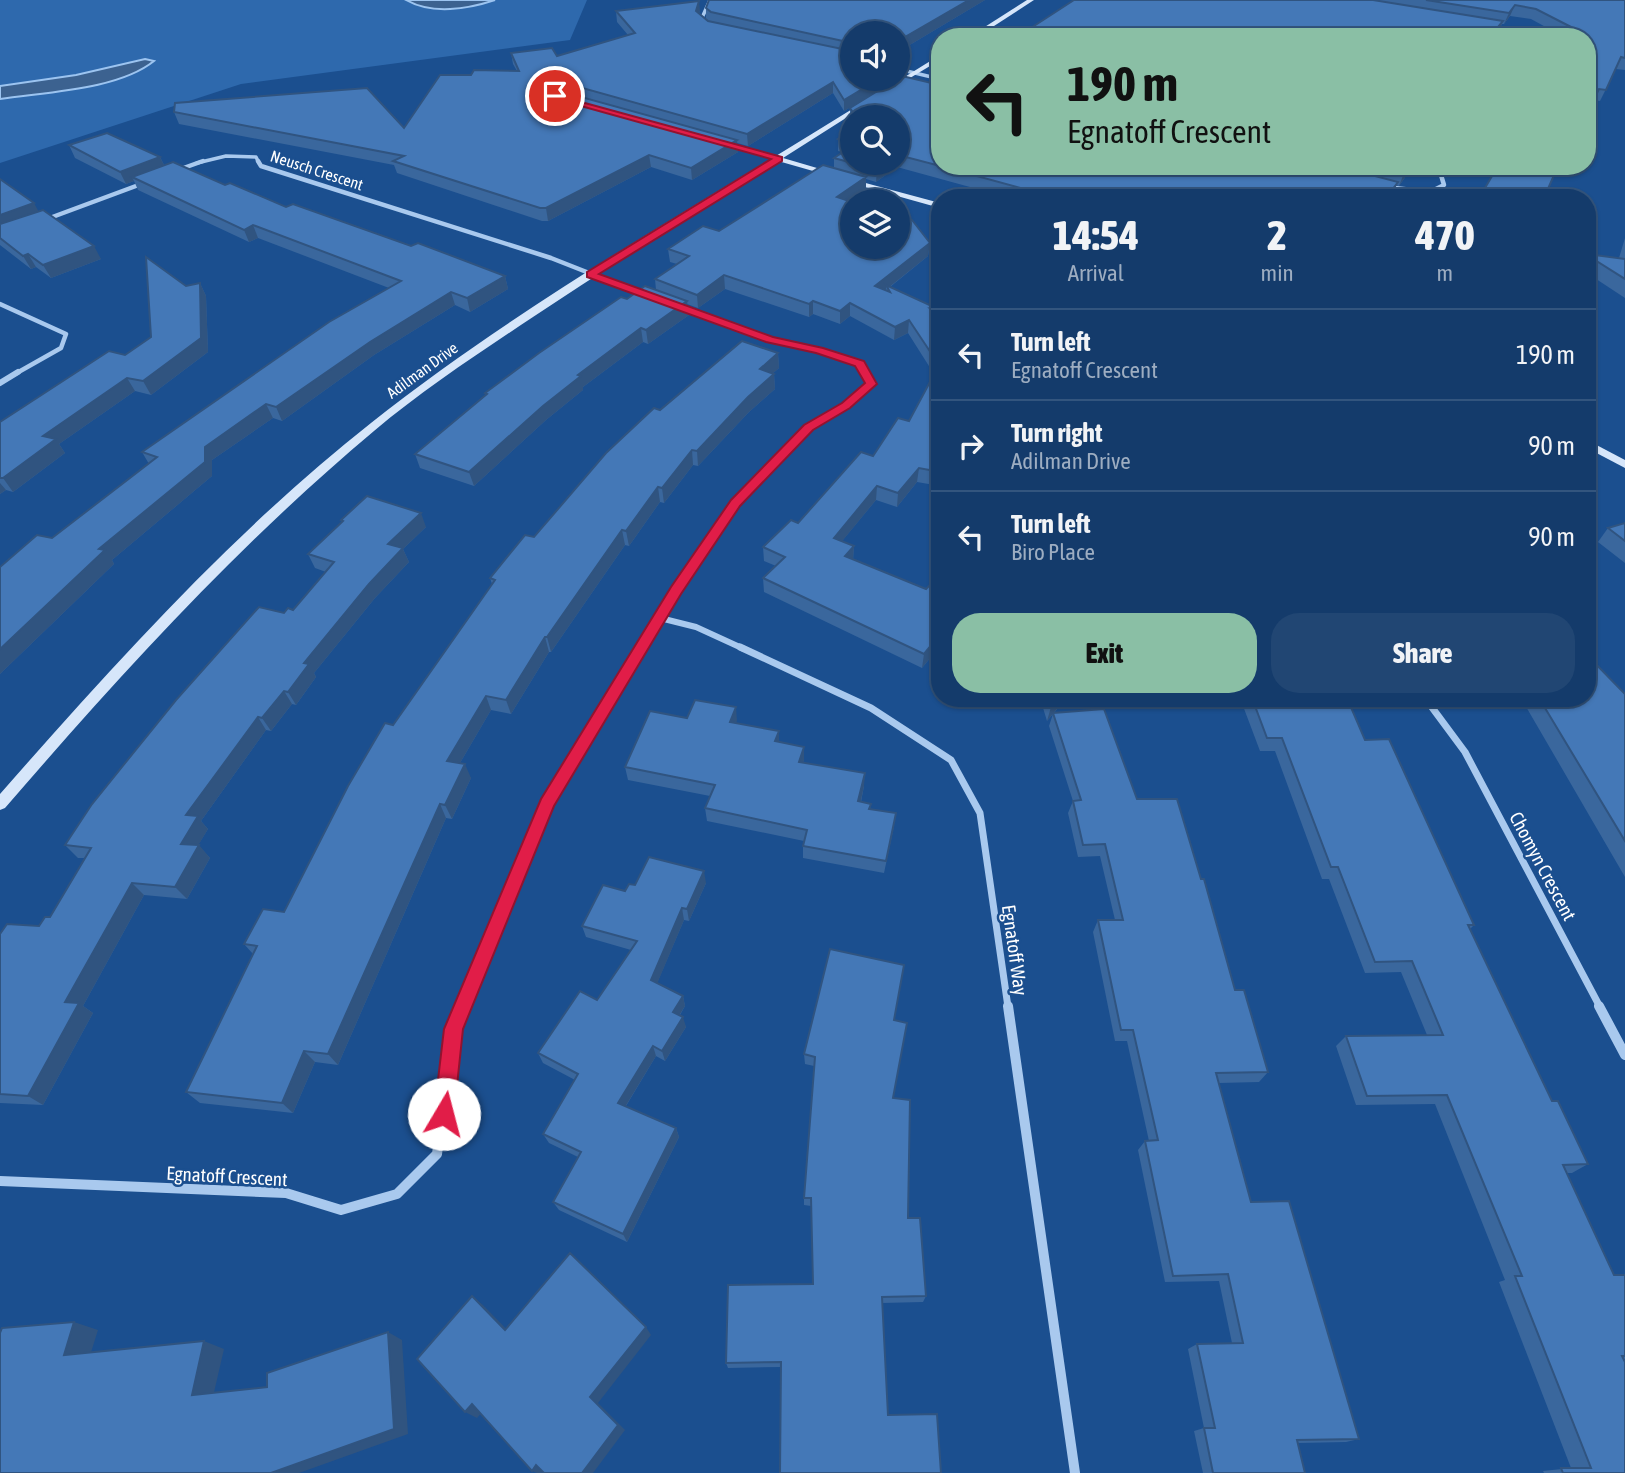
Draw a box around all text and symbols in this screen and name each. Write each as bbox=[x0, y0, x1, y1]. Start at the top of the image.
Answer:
map controls bbox=[840, 21, 910, 259]
button: sound bbox=[840, 21, 910, 91]
text: 190 m bbox=[1067, 55, 1178, 111]
icon: left bbox=[952, 56, 1043, 147]
pin bbox=[525, 66, 585, 126]
icon: arrive bbox=[536, 77, 574, 115]
button: search bbox=[840, 105, 910, 175]
text: Egnatoff Crescent bbox=[1067, 113, 1271, 150]
street label: Neusch Crescent bbox=[268, 147, 366, 194]
button: layers bbox=[840, 189, 910, 259]
text: 14:54 bbox=[1053, 211, 1139, 259]
text: 2 bbox=[1267, 211, 1287, 259]
text: 470 bbox=[1415, 211, 1474, 259]
text: Arrival bbox=[1068, 260, 1124, 286]
text: min bbox=[1261, 260, 1294, 286]
text: m bbox=[1437, 260, 1453, 286]
text: Turn left bbox=[1011, 327, 1091, 357]
icon: left bbox=[952, 336, 990, 374]
street label: Adilman Drive bbox=[383, 338, 461, 402]
text: 190 m bbox=[1516, 340, 1575, 370]
text: Egnatoff Crescent bbox=[1011, 357, 1158, 383]
text: Turn right bbox=[1011, 418, 1102, 448]
icon: right bbox=[952, 427, 990, 465]
text: 90 m bbox=[1528, 431, 1575, 461]
text: Adilman Drive bbox=[1011, 448, 1131, 474]
text: Turn left bbox=[1011, 509, 1091, 539]
icon: left bbox=[952, 518, 990, 556]
text: 90 m bbox=[1528, 522, 1575, 552]
text: Biro Place bbox=[1011, 539, 1095, 565]
button: Exit bbox=[952, 613, 1257, 693]
button: Share bbox=[1271, 613, 1575, 693]
street label: Chomyn Crescent bbox=[1505, 808, 1581, 924]
street label: Egnatoff Way bbox=[998, 903, 1032, 997]
position arrow bbox=[407, 1077, 481, 1151]
street label: Egnatoff Crescent bbox=[166, 1162, 288, 1190]

